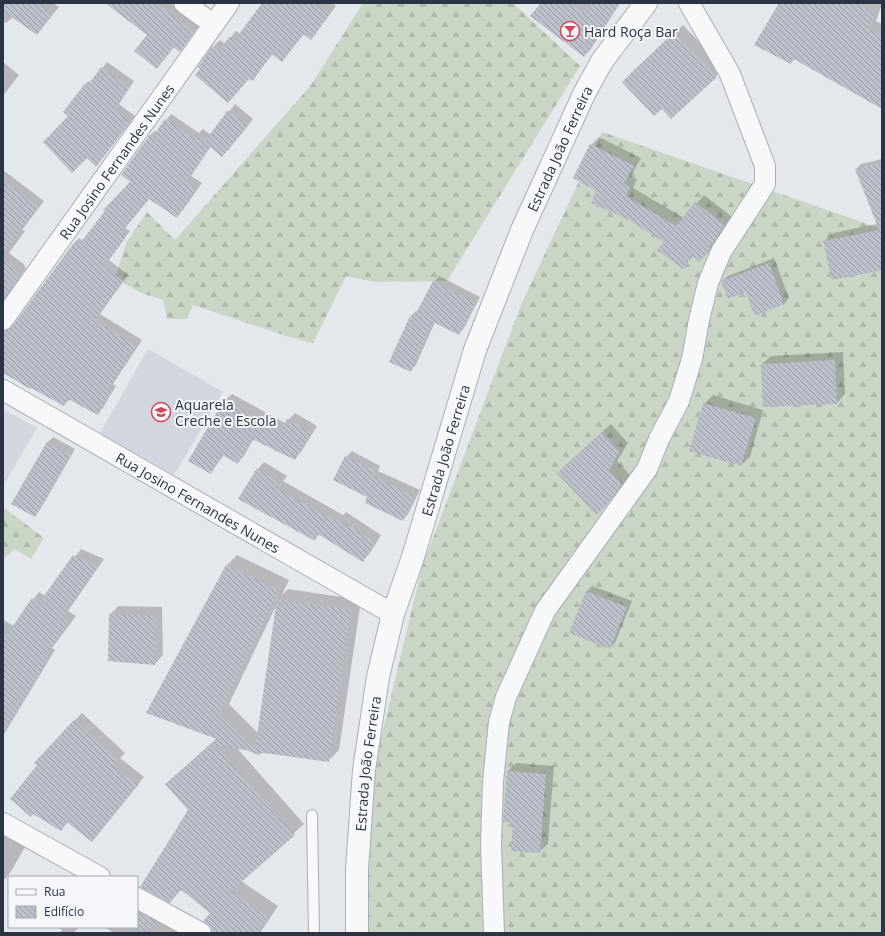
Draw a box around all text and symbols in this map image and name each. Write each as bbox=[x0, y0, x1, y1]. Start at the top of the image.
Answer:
bar icon: Hard Roça Bar bbox=[559, 20, 581, 42]
place label: Hard Roça Bar bbox=[584, 22, 678, 41]
street label: Rua Josino Fernandes Nunes bbox=[54, 79, 178, 243]
street label: Estrada João Ferreira bbox=[522, 82, 596, 215]
street label: Estrada João Ferreira bbox=[416, 382, 474, 518]
place label: Aquarela Creche e Escola bbox=[175, 395, 277, 430]
school or university icon: Aquarela Creche e Escola bbox=[150, 401, 172, 423]
street label: Rua Josino Fernandes Nunes bbox=[112, 447, 284, 557]
street label: Estrada João Ferreira bbox=[350, 694, 385, 832]
legend bbox=[8, 876, 138, 928]
text: Rua bbox=[44, 883, 65, 900]
text: Edifício bbox=[44, 903, 84, 920]

